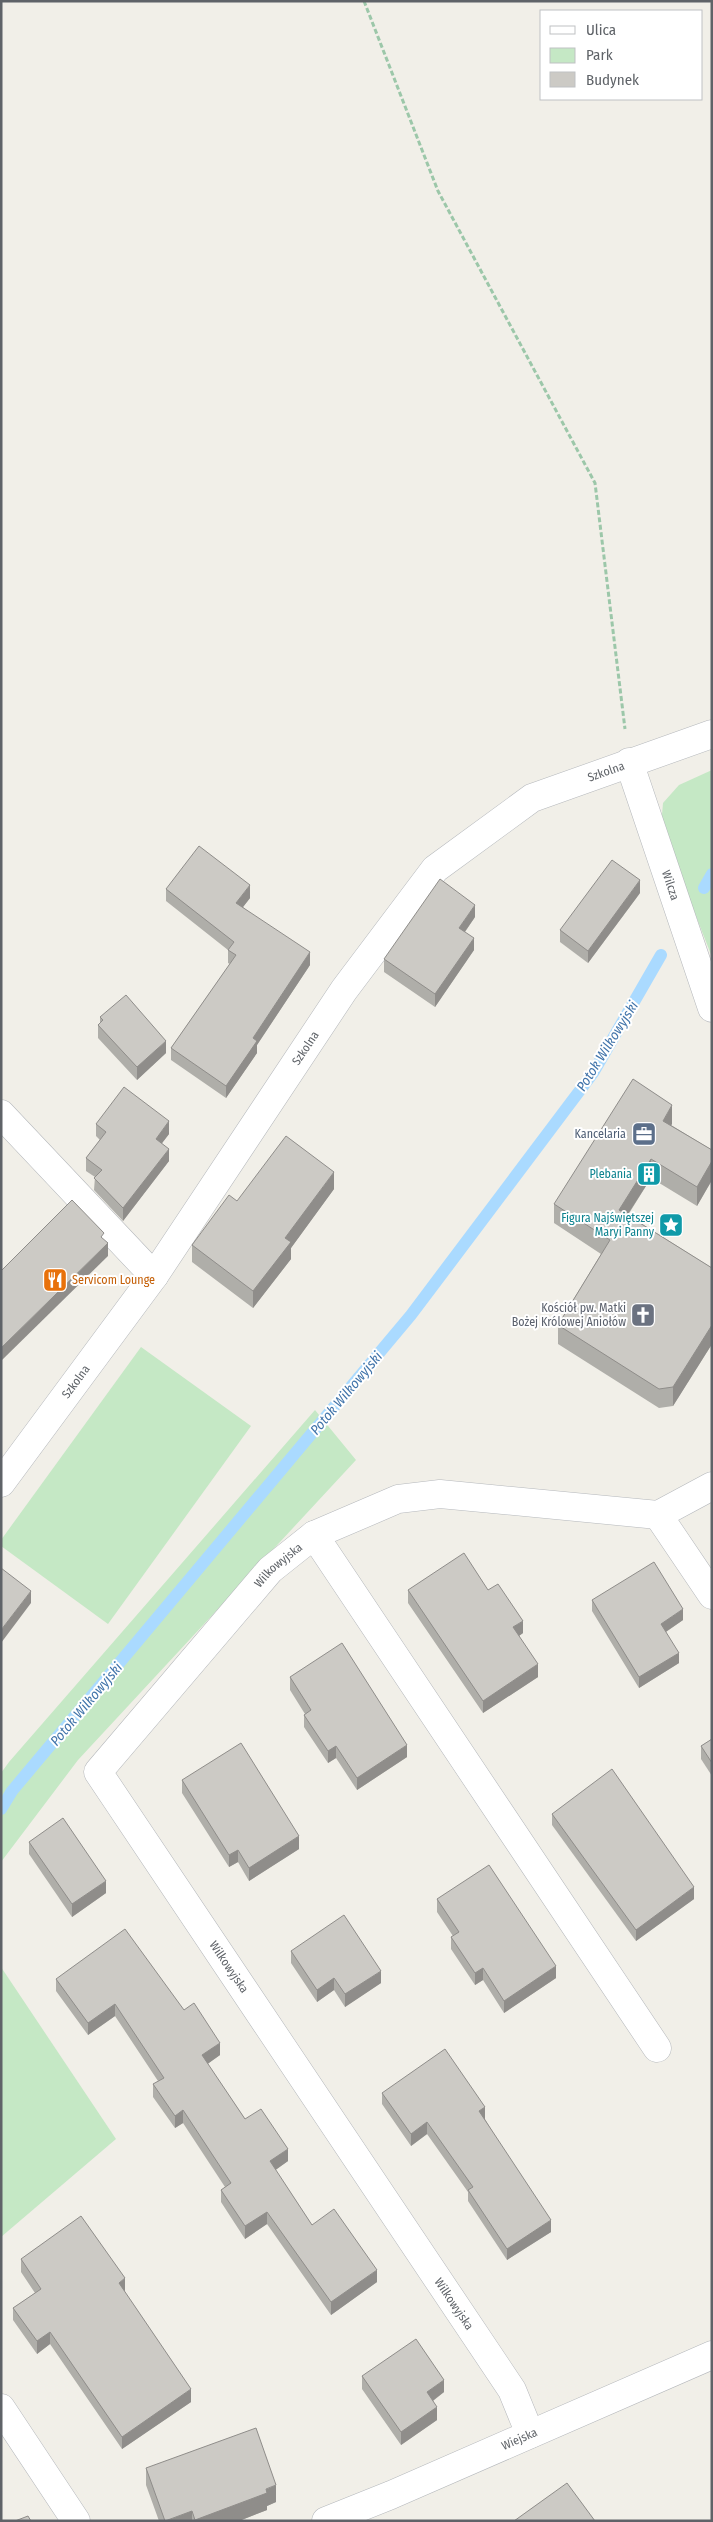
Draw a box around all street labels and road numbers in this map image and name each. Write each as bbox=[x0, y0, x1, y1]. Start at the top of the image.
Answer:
street label: Szkolna bbox=[586, 759, 626, 785]
street label: Wilcza bbox=[659, 868, 682, 902]
street label: Szkolna bbox=[289, 1028, 322, 1068]
street label: Szkolna bbox=[59, 1362, 93, 1401]
street label: Wilkowyjska bbox=[251, 1540, 305, 1590]
street label: Wilkowyjska bbox=[207, 1938, 252, 1996]
street label: Wilkowyjska bbox=[432, 2275, 477, 2333]
street label: Wiejska bbox=[499, 2425, 539, 2453]

